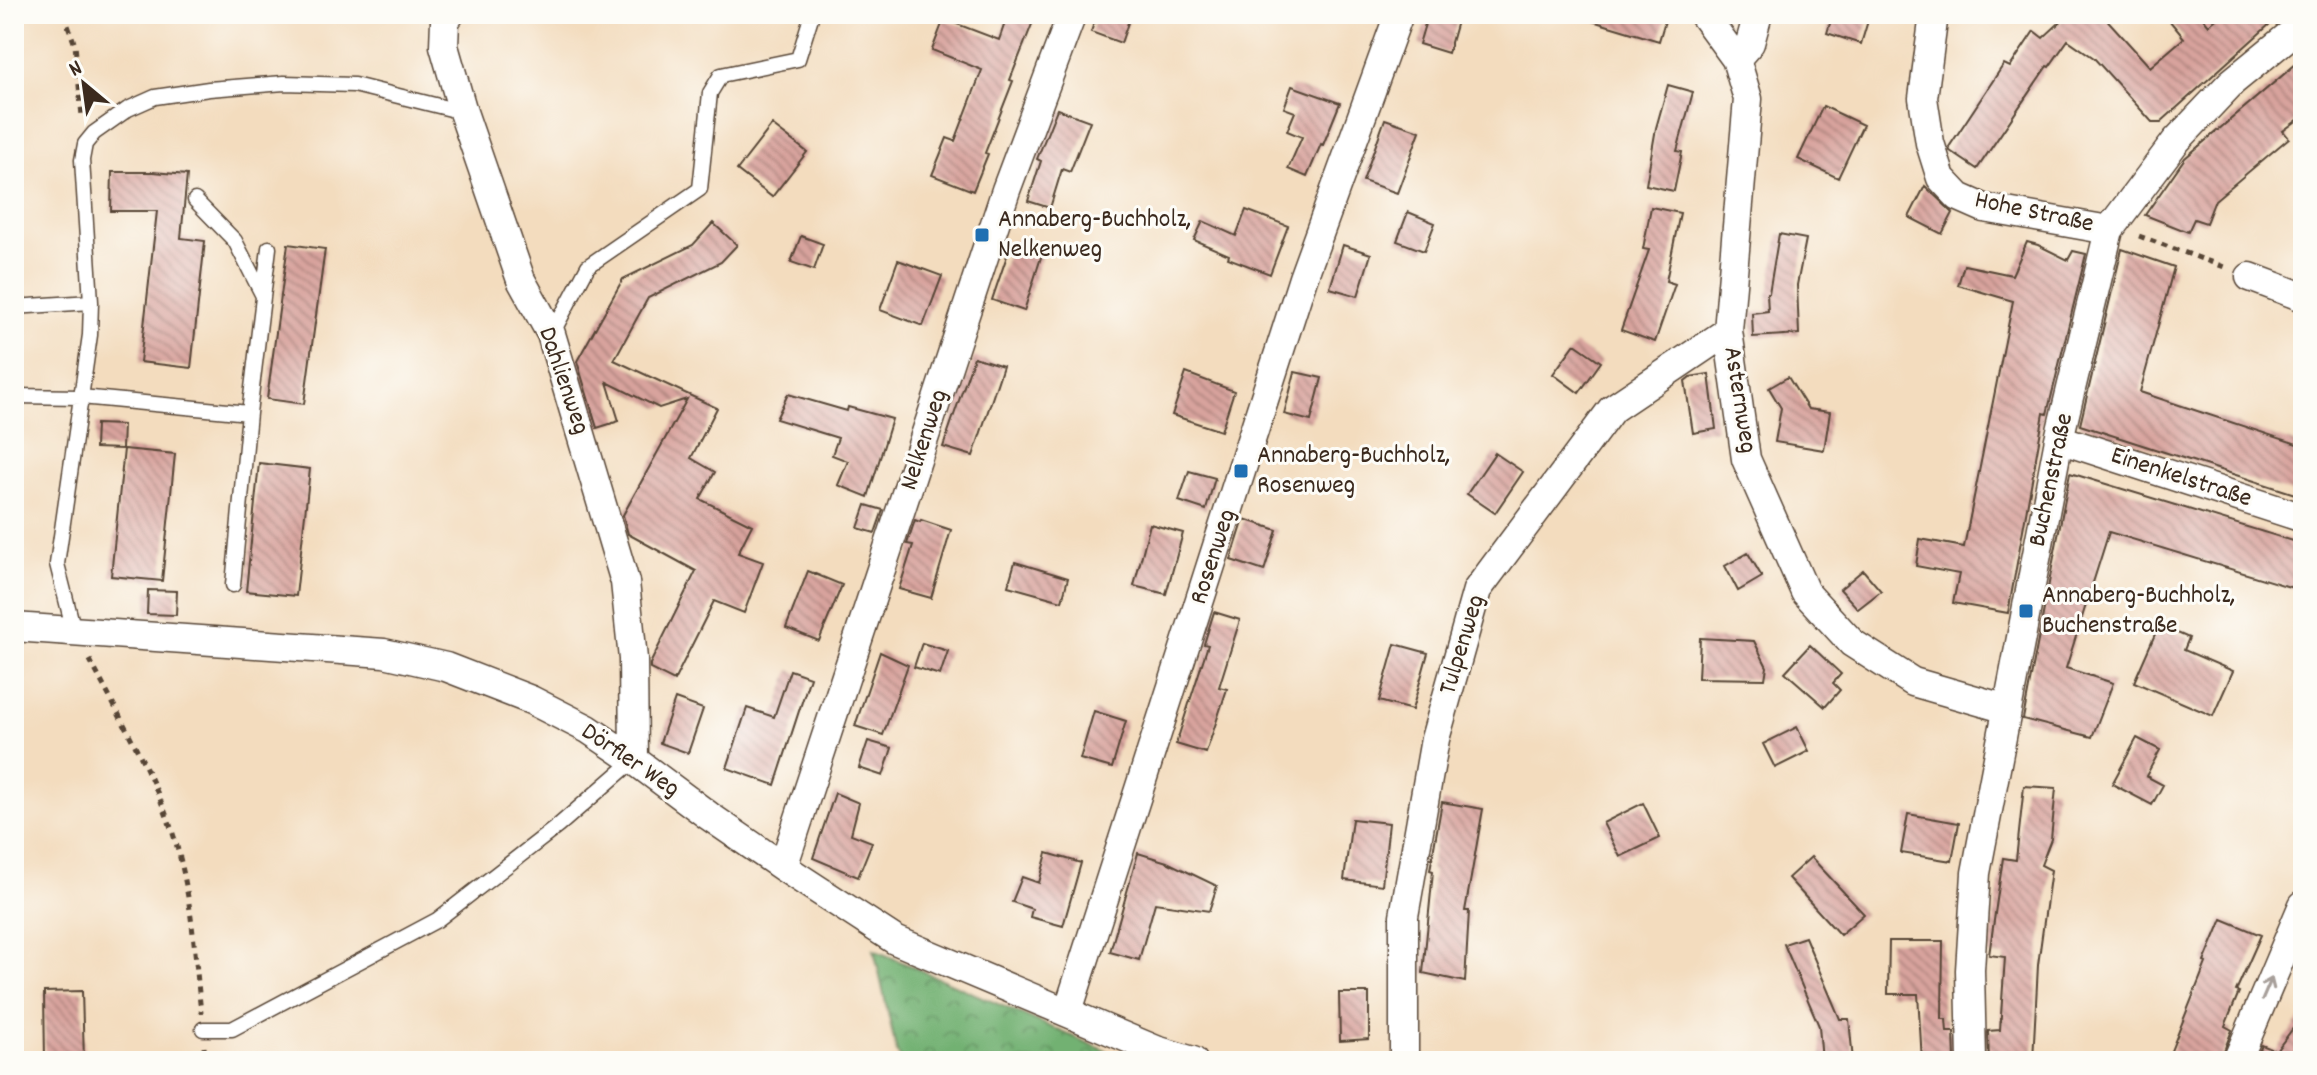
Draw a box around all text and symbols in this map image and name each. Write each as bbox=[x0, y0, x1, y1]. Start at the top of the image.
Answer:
north arrow bbox=[44, 44, 124, 124]
text: N bbox=[64, 53, 88, 86]
street label: Hohe Straße bbox=[1971, 182, 2097, 244]
place label: Annaberg-Buchholz, Nelkenweg bbox=[998, 202, 1191, 269]
marker: Annaberg-Buchholz, Nelkenweg bbox=[973, 226, 991, 244]
street label: Dahlienweg bbox=[527, 322, 599, 440]
street label: Asternweg bbox=[1712, 344, 1766, 456]
street label: Nelkenweg bbox=[891, 385, 959, 495]
street label: Buchenstraße bbox=[2020, 410, 2084, 550]
place label: Annaberg-Buchholz, Rosenweg bbox=[1257, 438, 1450, 505]
street label: Einenkelstraße bbox=[2106, 438, 2256, 518]
marker: Annaberg-Buchholz, Rosenweg bbox=[1232, 462, 1250, 480]
street label: Rosenweg bbox=[1181, 505, 1247, 609]
place label: Annaberg-Buchholz, Buchenstraße bbox=[2042, 578, 2235, 645]
street label: Tulpenweg bbox=[1430, 590, 1496, 700]
marker: Annaberg-Buchholz, Buchenstraße bbox=[2017, 602, 2035, 620]
street label: Dörfler Weg bbox=[573, 714, 687, 808]
one-way arrow bbox=[2261, 977, 2276, 1002]

